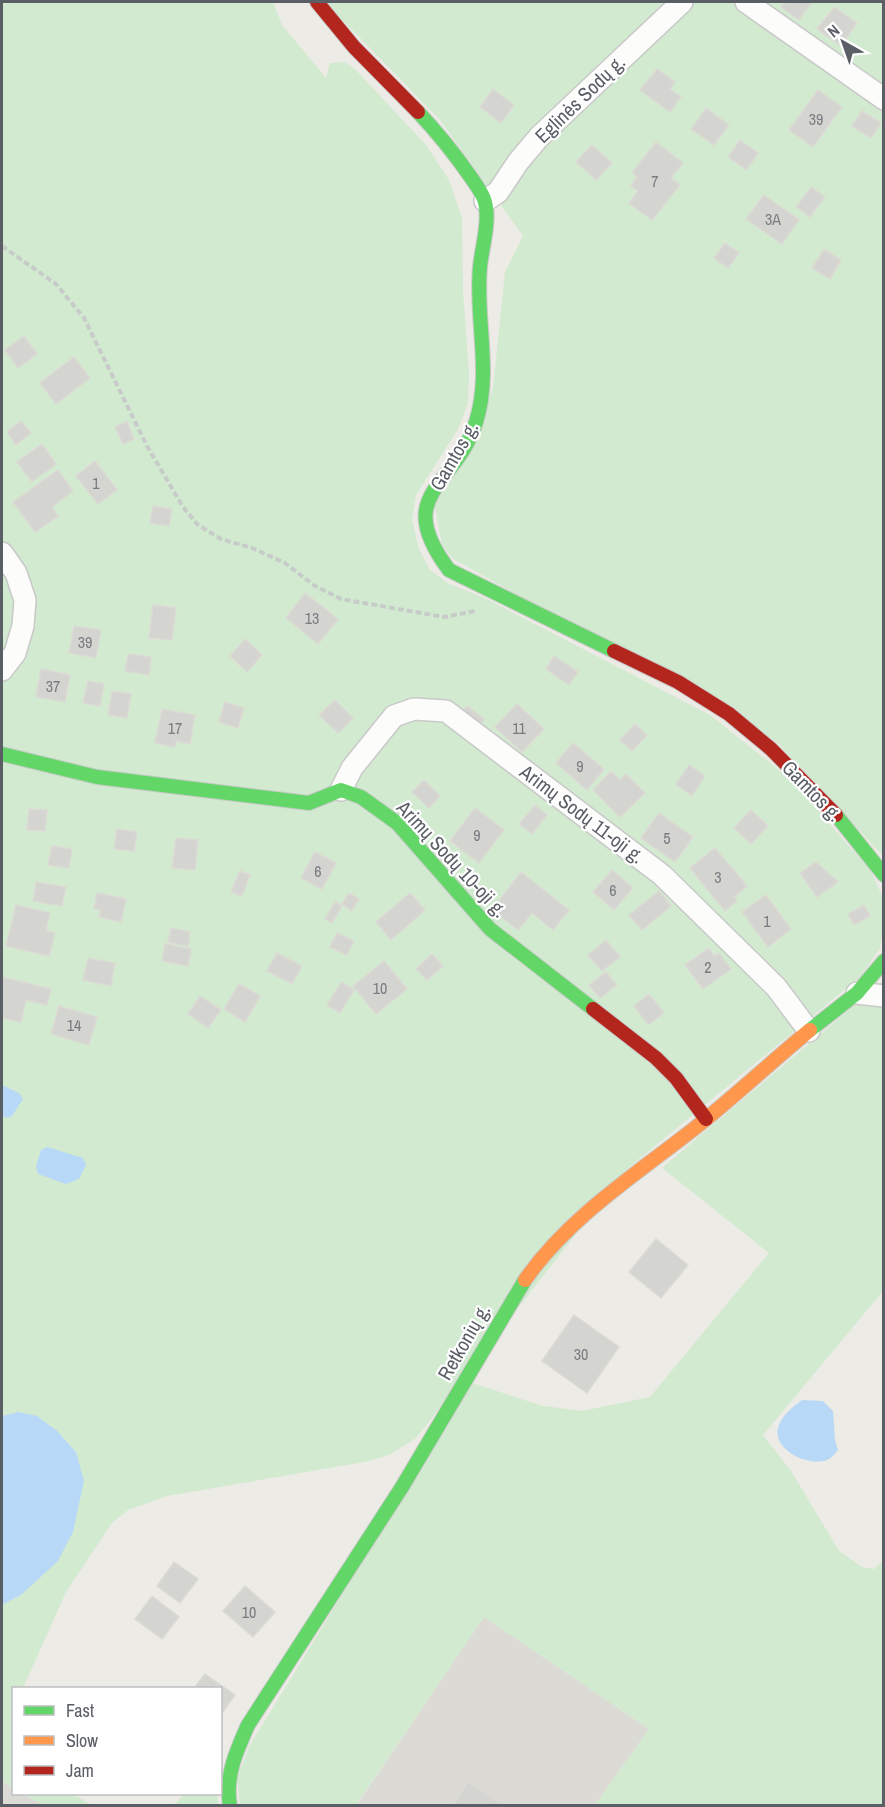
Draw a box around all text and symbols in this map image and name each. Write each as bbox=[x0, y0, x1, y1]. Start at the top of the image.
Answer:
north arrow bbox=[813, 12, 873, 72]
text: N bbox=[823, 19, 844, 42]
street label: Eglinės Sodų g. bbox=[529, 49, 631, 149]
house number: 39 bbox=[809, 108, 823, 130]
house number: 7 bbox=[651, 170, 659, 192]
house number: 3A bbox=[765, 208, 781, 230]
street label: Gamtos g. bbox=[423, 416, 484, 495]
house number: 1 bbox=[92, 472, 100, 494]
house number: 13 bbox=[305, 607, 319, 629]
house number: 39 bbox=[78, 631, 92, 653]
house number: 37 bbox=[46, 675, 60, 697]
house number: 17 bbox=[168, 717, 182, 739]
house number: 11 bbox=[512, 717, 527, 739]
street label: Gamtos g. bbox=[776, 754, 848, 827]
house number: 9 bbox=[576, 755, 584, 777]
street label: Arimų Sodų 11-oji g. bbox=[514, 757, 650, 869]
street label: Arimų Sodų 10-oji g. bbox=[391, 794, 514, 923]
house number: 9 bbox=[473, 824, 481, 846]
house number: 5 bbox=[663, 827, 671, 849]
house number: 6 bbox=[314, 860, 322, 882]
house number: 3 bbox=[714, 866, 722, 888]
house number: 6 bbox=[609, 879, 617, 901]
house number: 1 bbox=[763, 910, 771, 932]
house number: 2 bbox=[704, 956, 712, 978]
house number: 10 bbox=[373, 977, 387, 999]
house number: 14 bbox=[67, 1014, 81, 1036]
street label: Retkonių g. bbox=[431, 1299, 496, 1385]
house number: 30 bbox=[574, 1343, 588, 1365]
house number: 10 bbox=[242, 1601, 256, 1623]
legend bbox=[12, 1687, 222, 1795]
text: Fast bbox=[66, 1698, 94, 1723]
text: Slow bbox=[66, 1728, 98, 1753]
text: Jam bbox=[66, 1758, 94, 1783]

